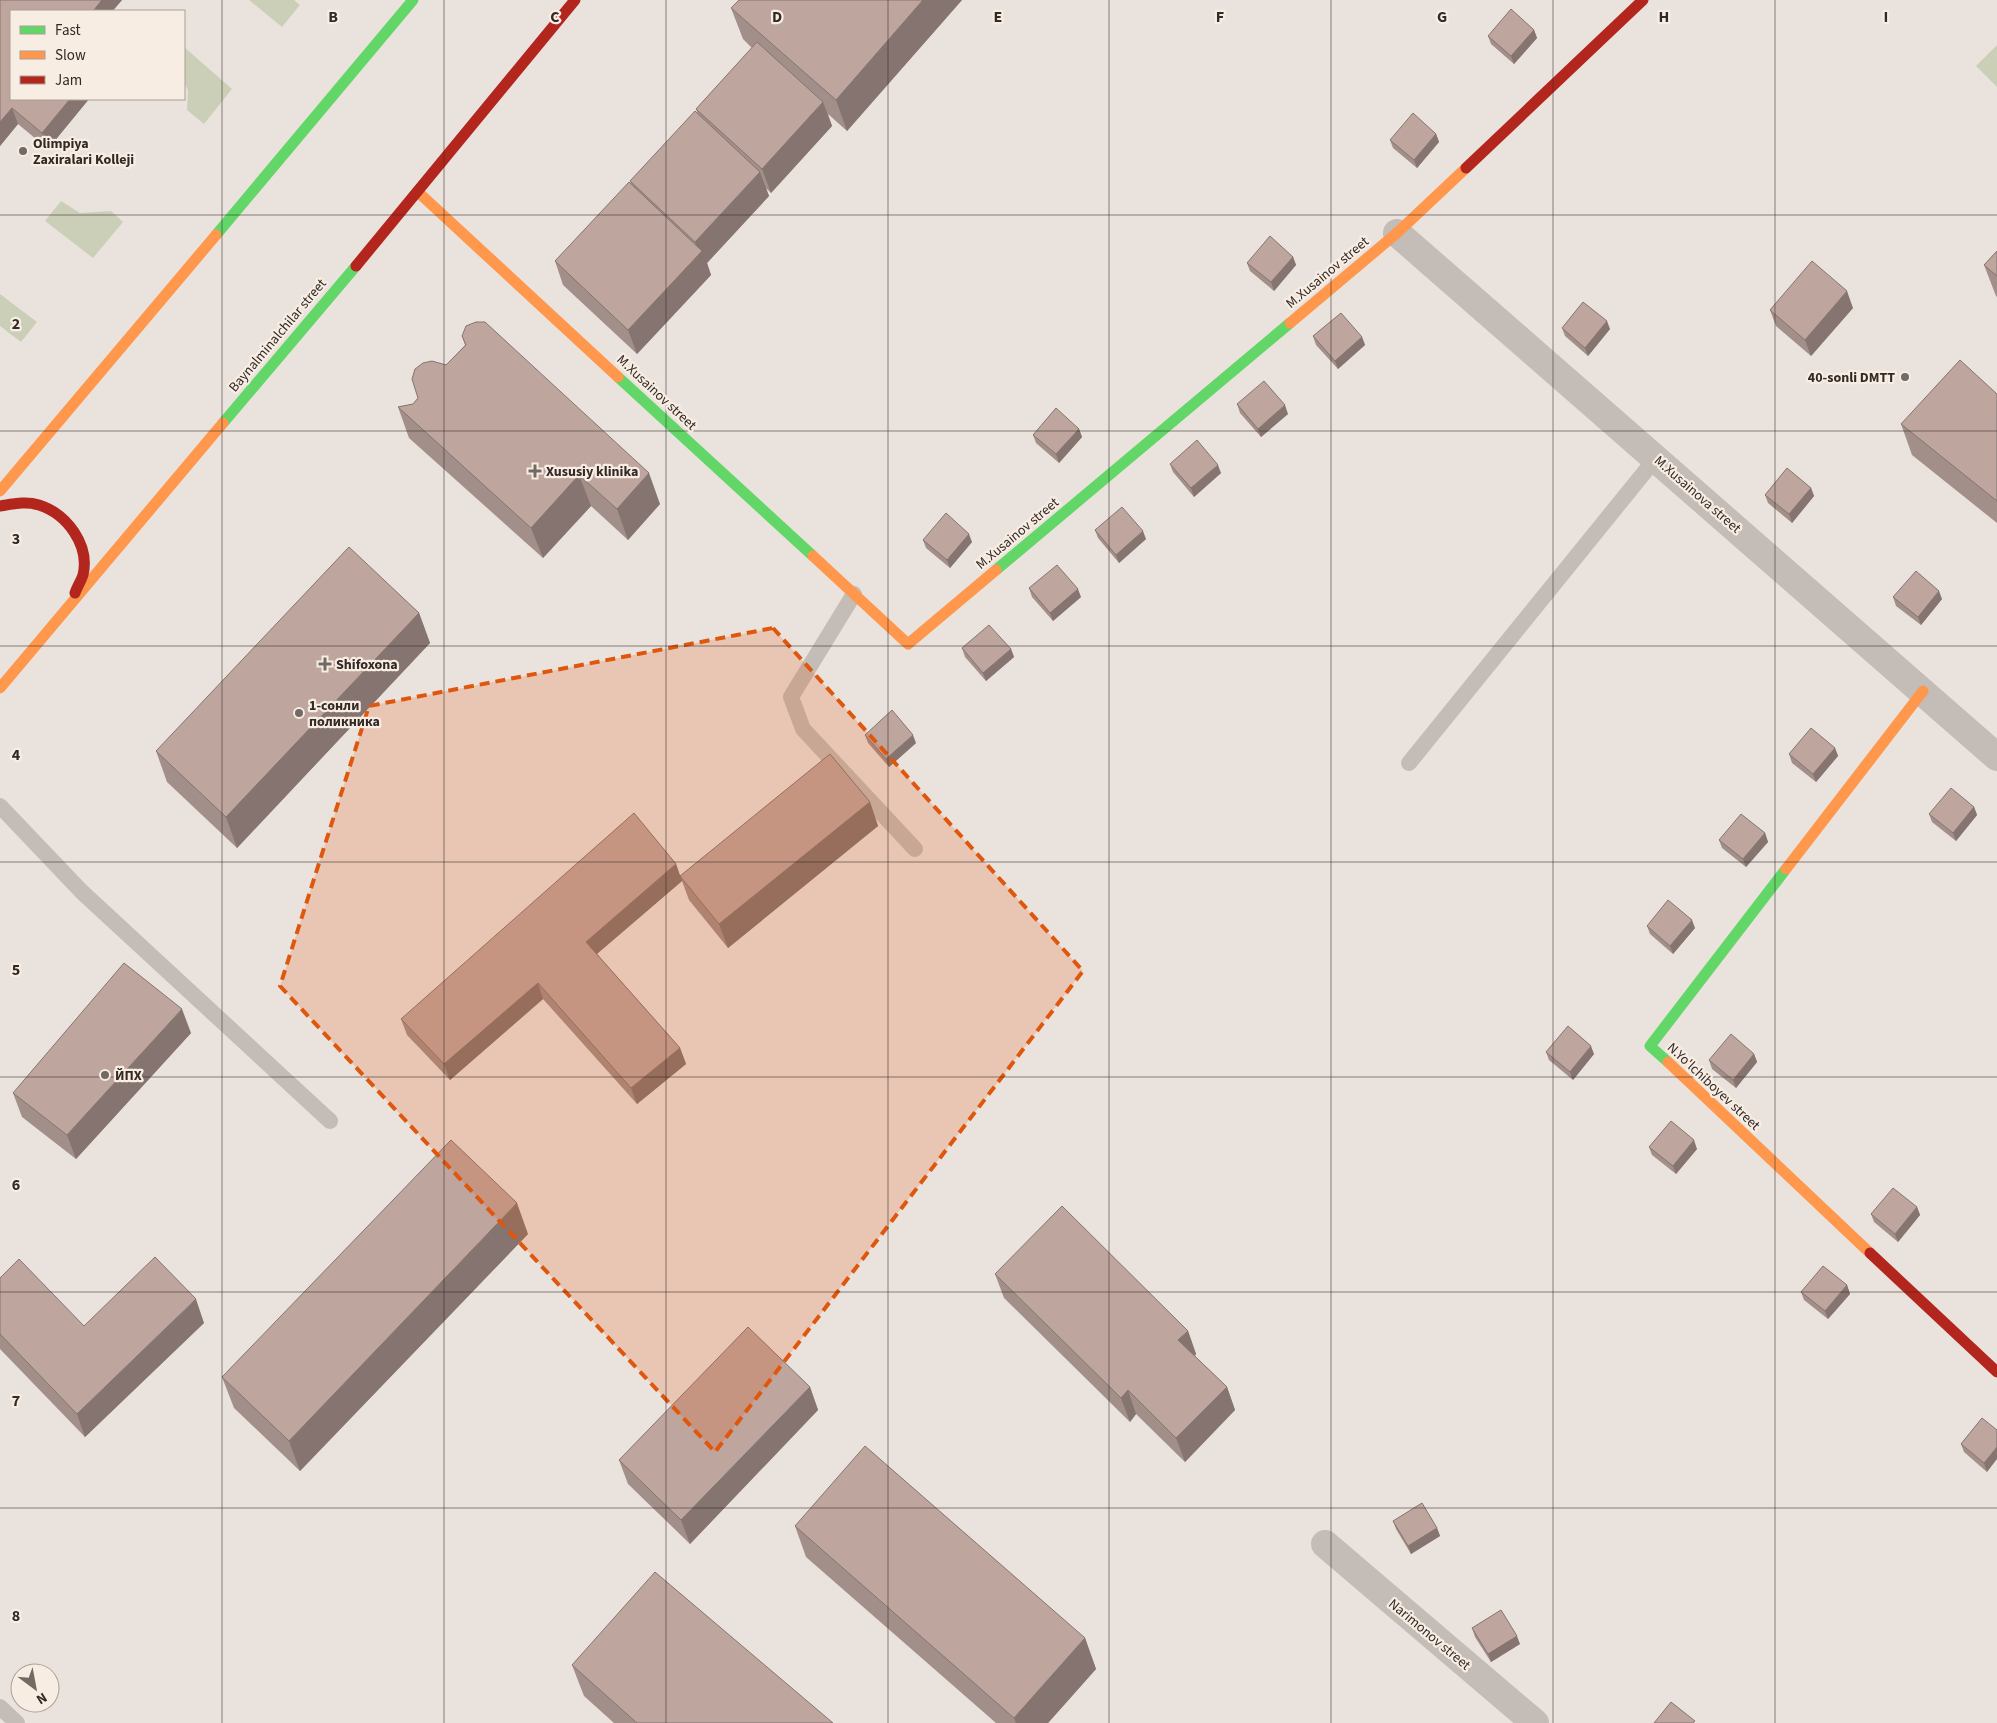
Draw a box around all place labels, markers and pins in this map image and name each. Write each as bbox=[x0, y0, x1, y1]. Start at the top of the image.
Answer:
place label: Olimpiya Zaxiralari Kolleji bbox=[33, 134, 134, 170]
marker: Olimpiya Zaxiralari Kolleji bbox=[17, 145, 29, 157]
place label: 40-sonli DMTT bbox=[1808, 368, 1895, 388]
marker: 40-sonli DMTT bbox=[1899, 371, 1911, 383]
place label: Xususiy klinika bbox=[546, 462, 638, 482]
marker: Xususiy klinika bbox=[528, 464, 542, 478]
place label: Shifoxona bbox=[336, 655, 398, 675]
marker: Shifoxona bbox=[318, 657, 332, 671]
place label: 1-сонли поликника bbox=[309, 696, 380, 732]
marker: 1-сонли поликника bbox=[293, 707, 305, 719]
place label: ЙПХ bbox=[115, 1066, 142, 1086]
marker: ЙПХ bbox=[99, 1069, 111, 1081]

